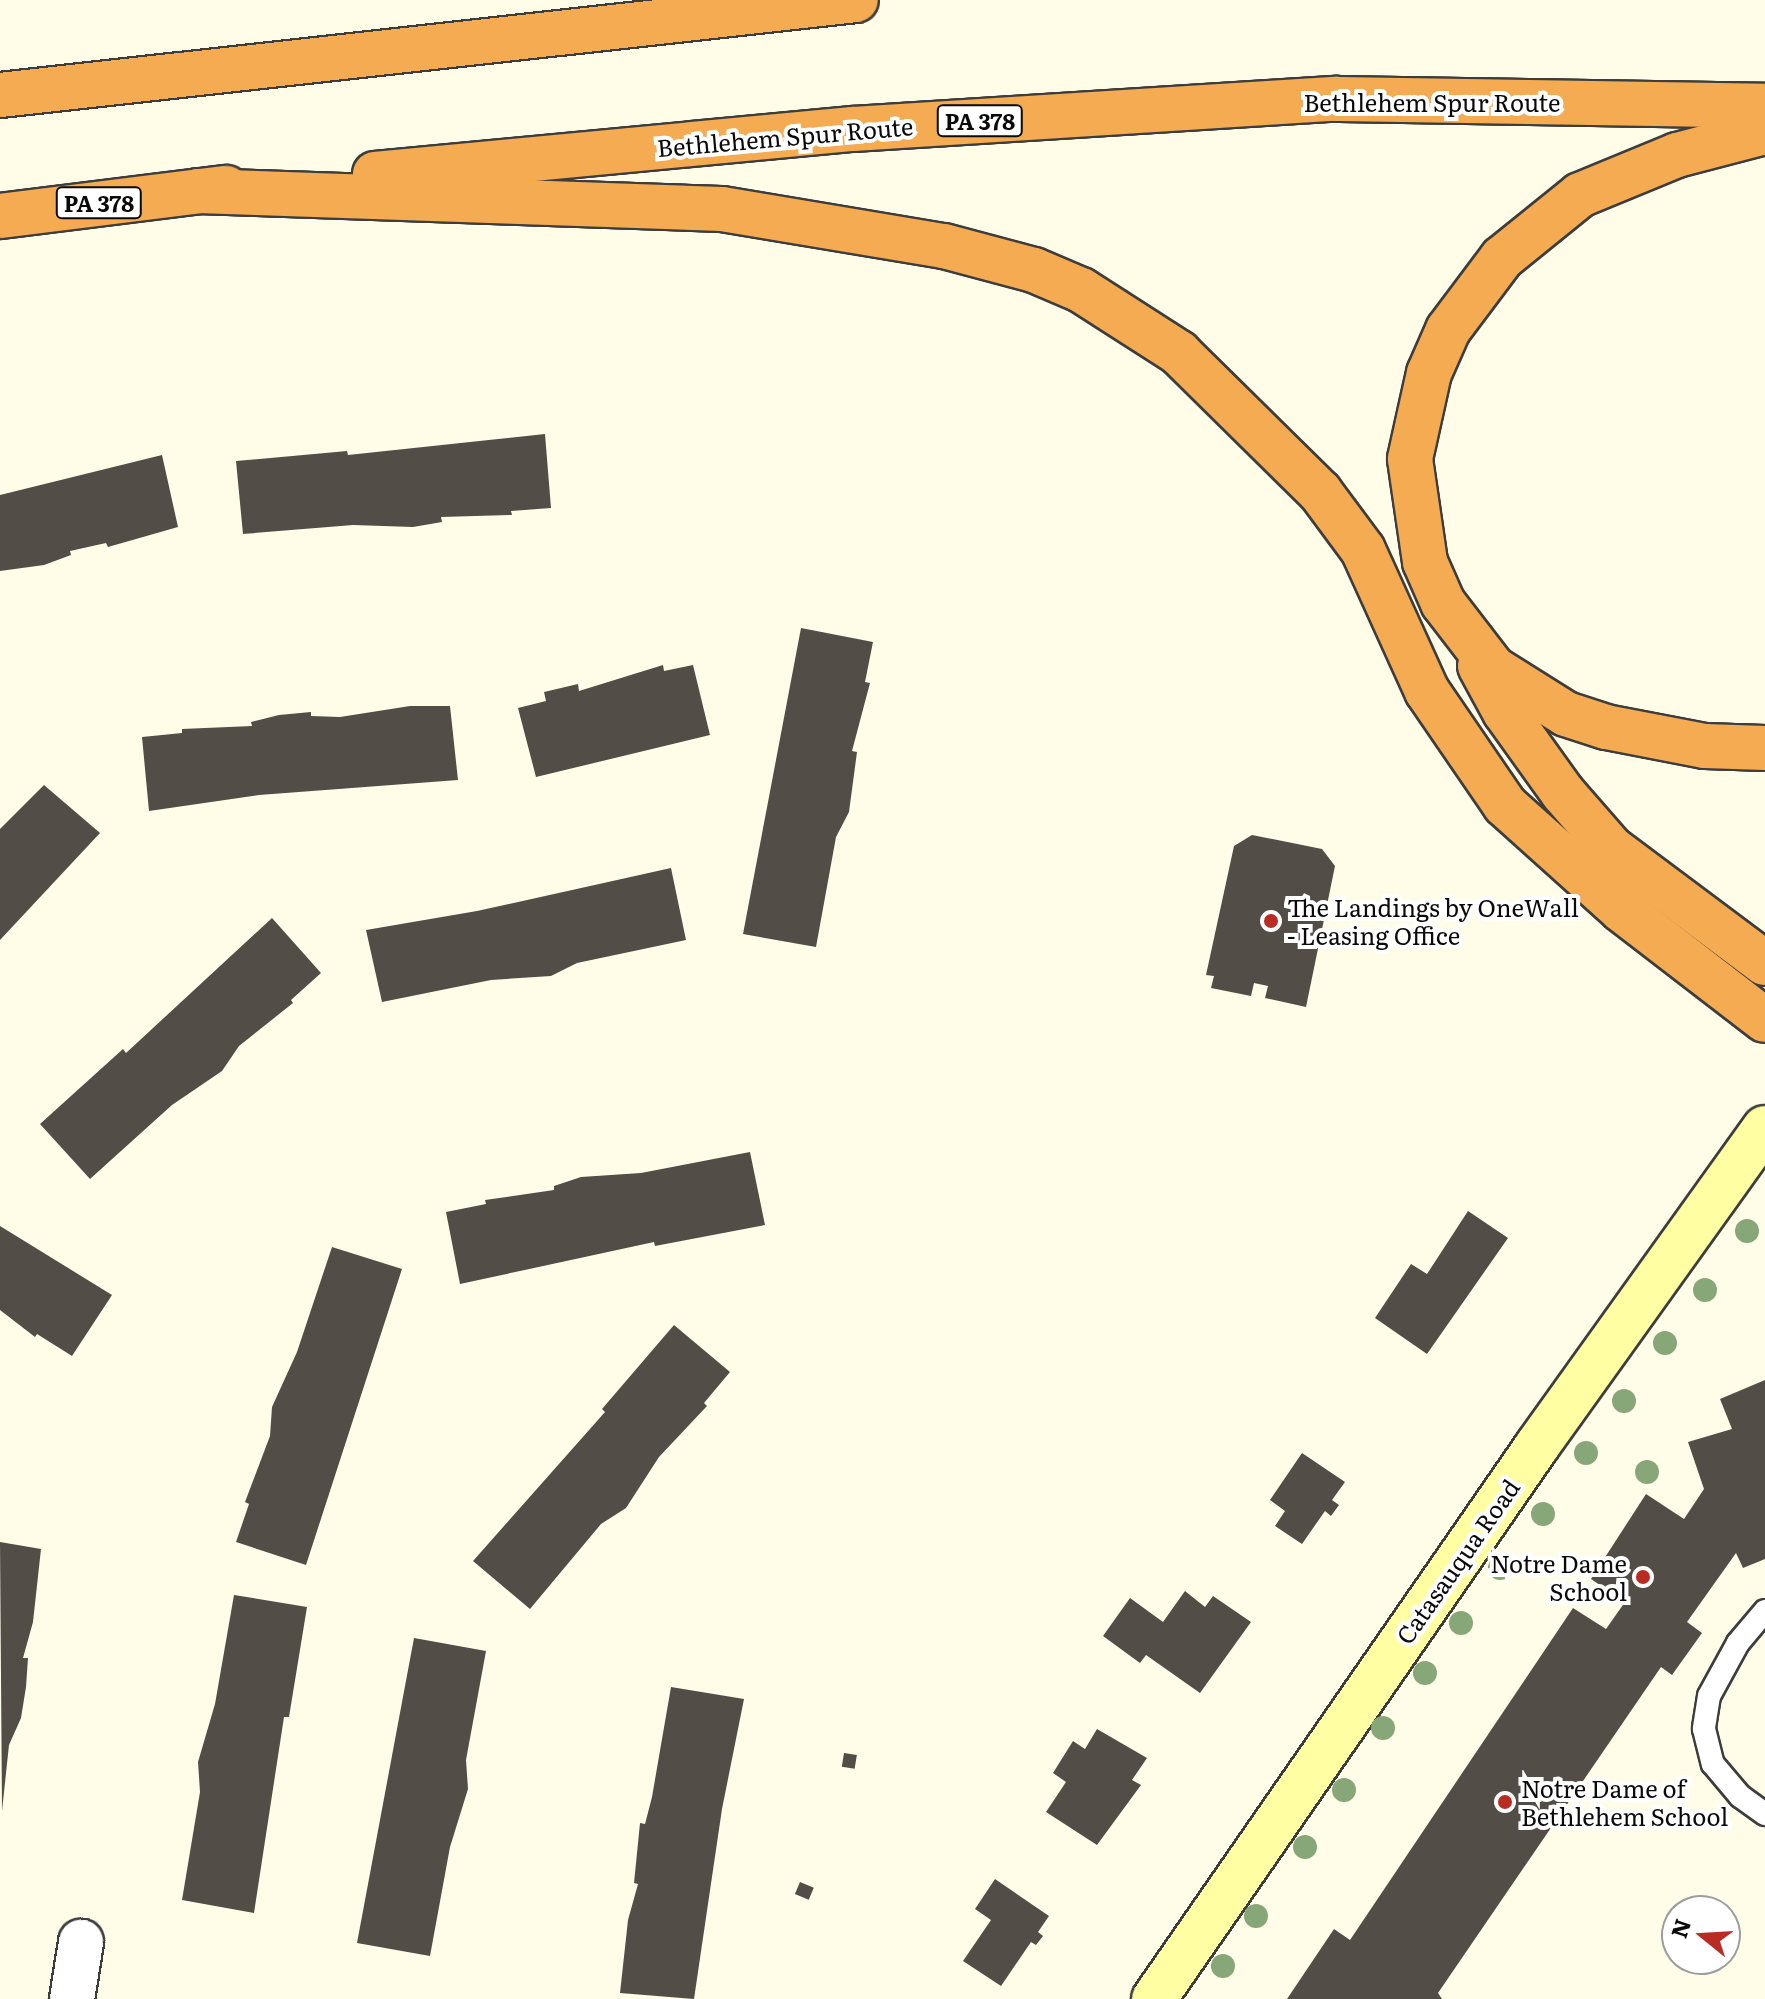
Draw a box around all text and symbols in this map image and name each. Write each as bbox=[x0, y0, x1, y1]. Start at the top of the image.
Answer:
street label: Bethlehem Spur Route bbox=[1303, 88, 1561, 116]
road number: PA 378 bbox=[936, 103, 1024, 139]
street label: Bethlehem Spur Route bbox=[656, 110, 914, 162]
road number: PA 378 bbox=[55, 185, 143, 221]
place label: The Landings by OneWall - Leasing Office bbox=[1287, 893, 1579, 949]
marker: The Landings by OneWall - Leasing Office bbox=[1262, 912, 1280, 930]
street label: Catasauqua Road bbox=[1389, 1473, 1525, 1649]
place label: Notre Dame School bbox=[1490, 1549, 1627, 1605]
marker: Notre Dame School bbox=[1634, 1568, 1652, 1586]
place label: Notre Dame of Bethlehem School bbox=[1521, 1774, 1728, 1830]
marker: Notre Dame of Bethlehem School bbox=[1496, 1793, 1514, 1811]
north arrow bbox=[1661, 1895, 1741, 1975]
text: N bbox=[1661, 1914, 1698, 1942]

